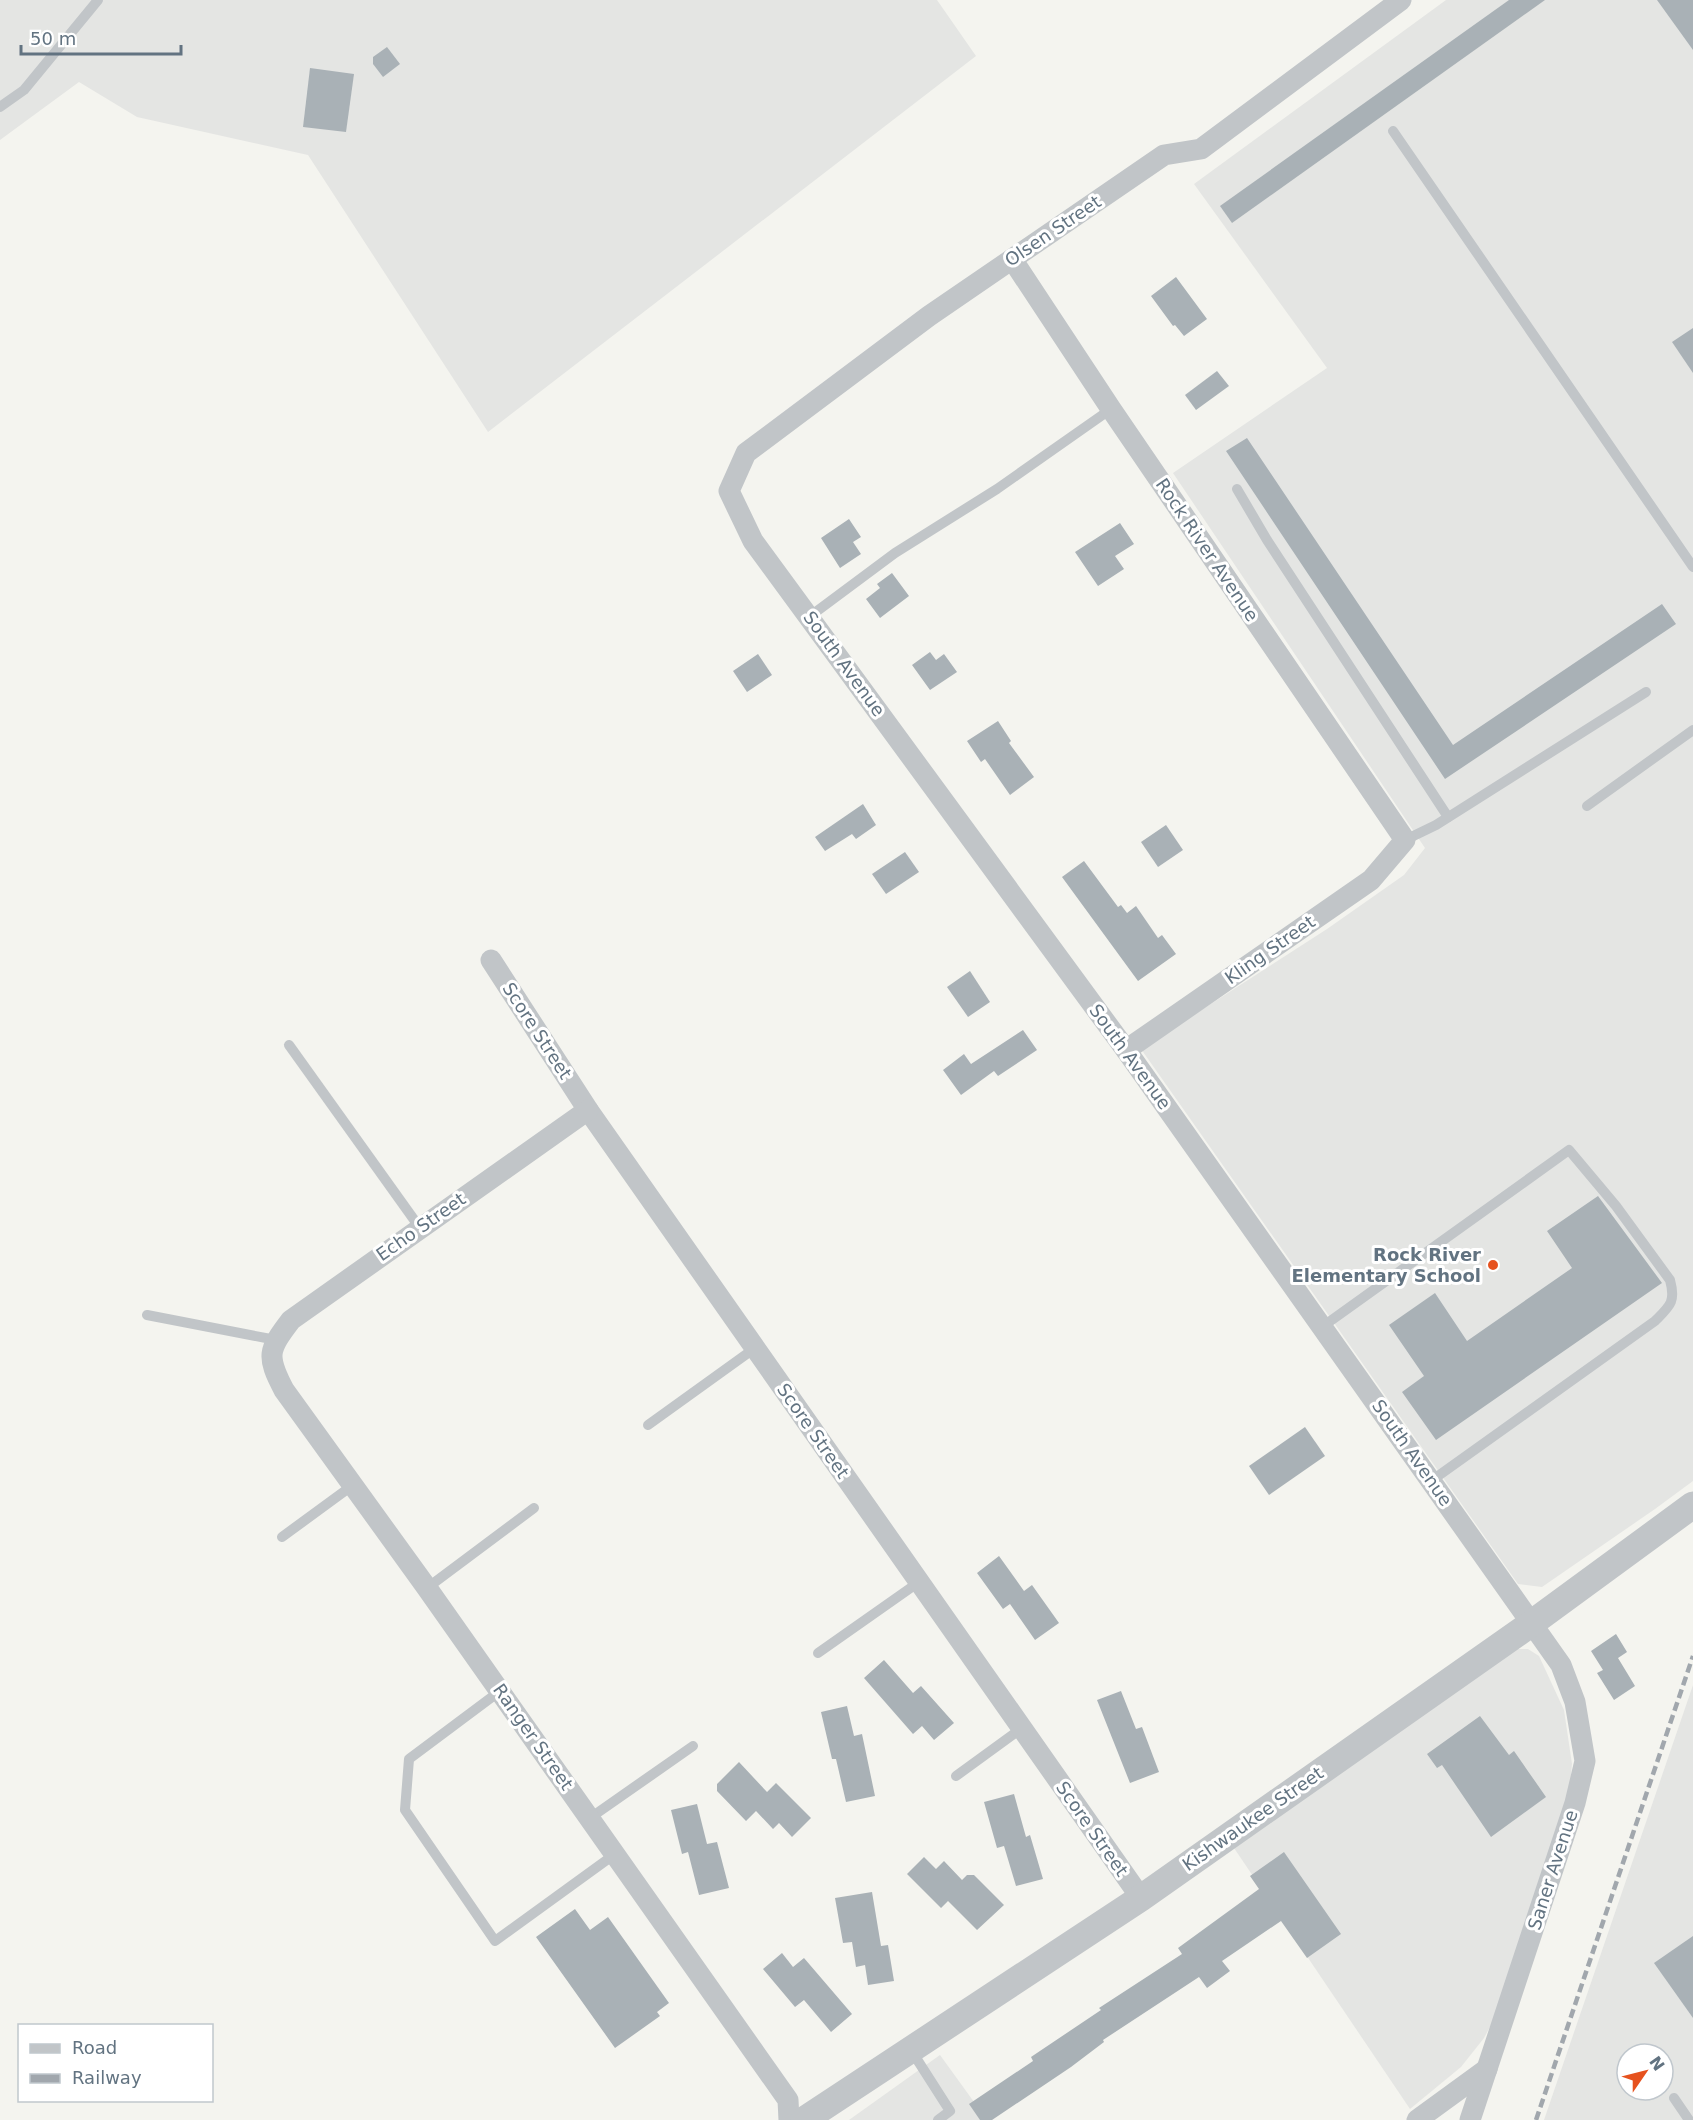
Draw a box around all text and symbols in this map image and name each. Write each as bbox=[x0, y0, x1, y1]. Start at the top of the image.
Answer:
scale bar bbox=[21, 18, 182, 56]
text: 50 m bbox=[30, 28, 76, 49]
street label: Olsen Street bbox=[1001, 191, 1105, 270]
street label: Rock River Avenue bbox=[1152, 474, 1263, 625]
street label: South Avenue bbox=[799, 607, 890, 720]
street label: Kling Street bbox=[1221, 911, 1319, 988]
street label: Score Street bbox=[498, 979, 576, 1083]
street label: South Avenue bbox=[1085, 1000, 1176, 1113]
street label: Echo Street bbox=[372, 1188, 469, 1265]
place label: Rock River Elementary School bbox=[1292, 1244, 1481, 1286]
marker: Rock River Elementary School bbox=[1486, 1258, 1500, 1272]
street label: Score Street bbox=[773, 1379, 854, 1482]
street label: South Avenue bbox=[1368, 1396, 1457, 1510]
street label: Ranger Street bbox=[489, 1680, 578, 1794]
street label: Kishwaukee Street bbox=[1178, 1762, 1327, 1875]
street label: Score Street bbox=[1052, 1777, 1133, 1880]
street label: Saner Avenue bbox=[1523, 1807, 1582, 1933]
legend bbox=[18, 2024, 213, 2102]
text: Road bbox=[72, 2037, 117, 2058]
north arrow bbox=[1615, 2042, 1675, 2102]
text: N bbox=[1645, 2053, 1668, 2075]
text: Railway bbox=[72, 2067, 142, 2088]

